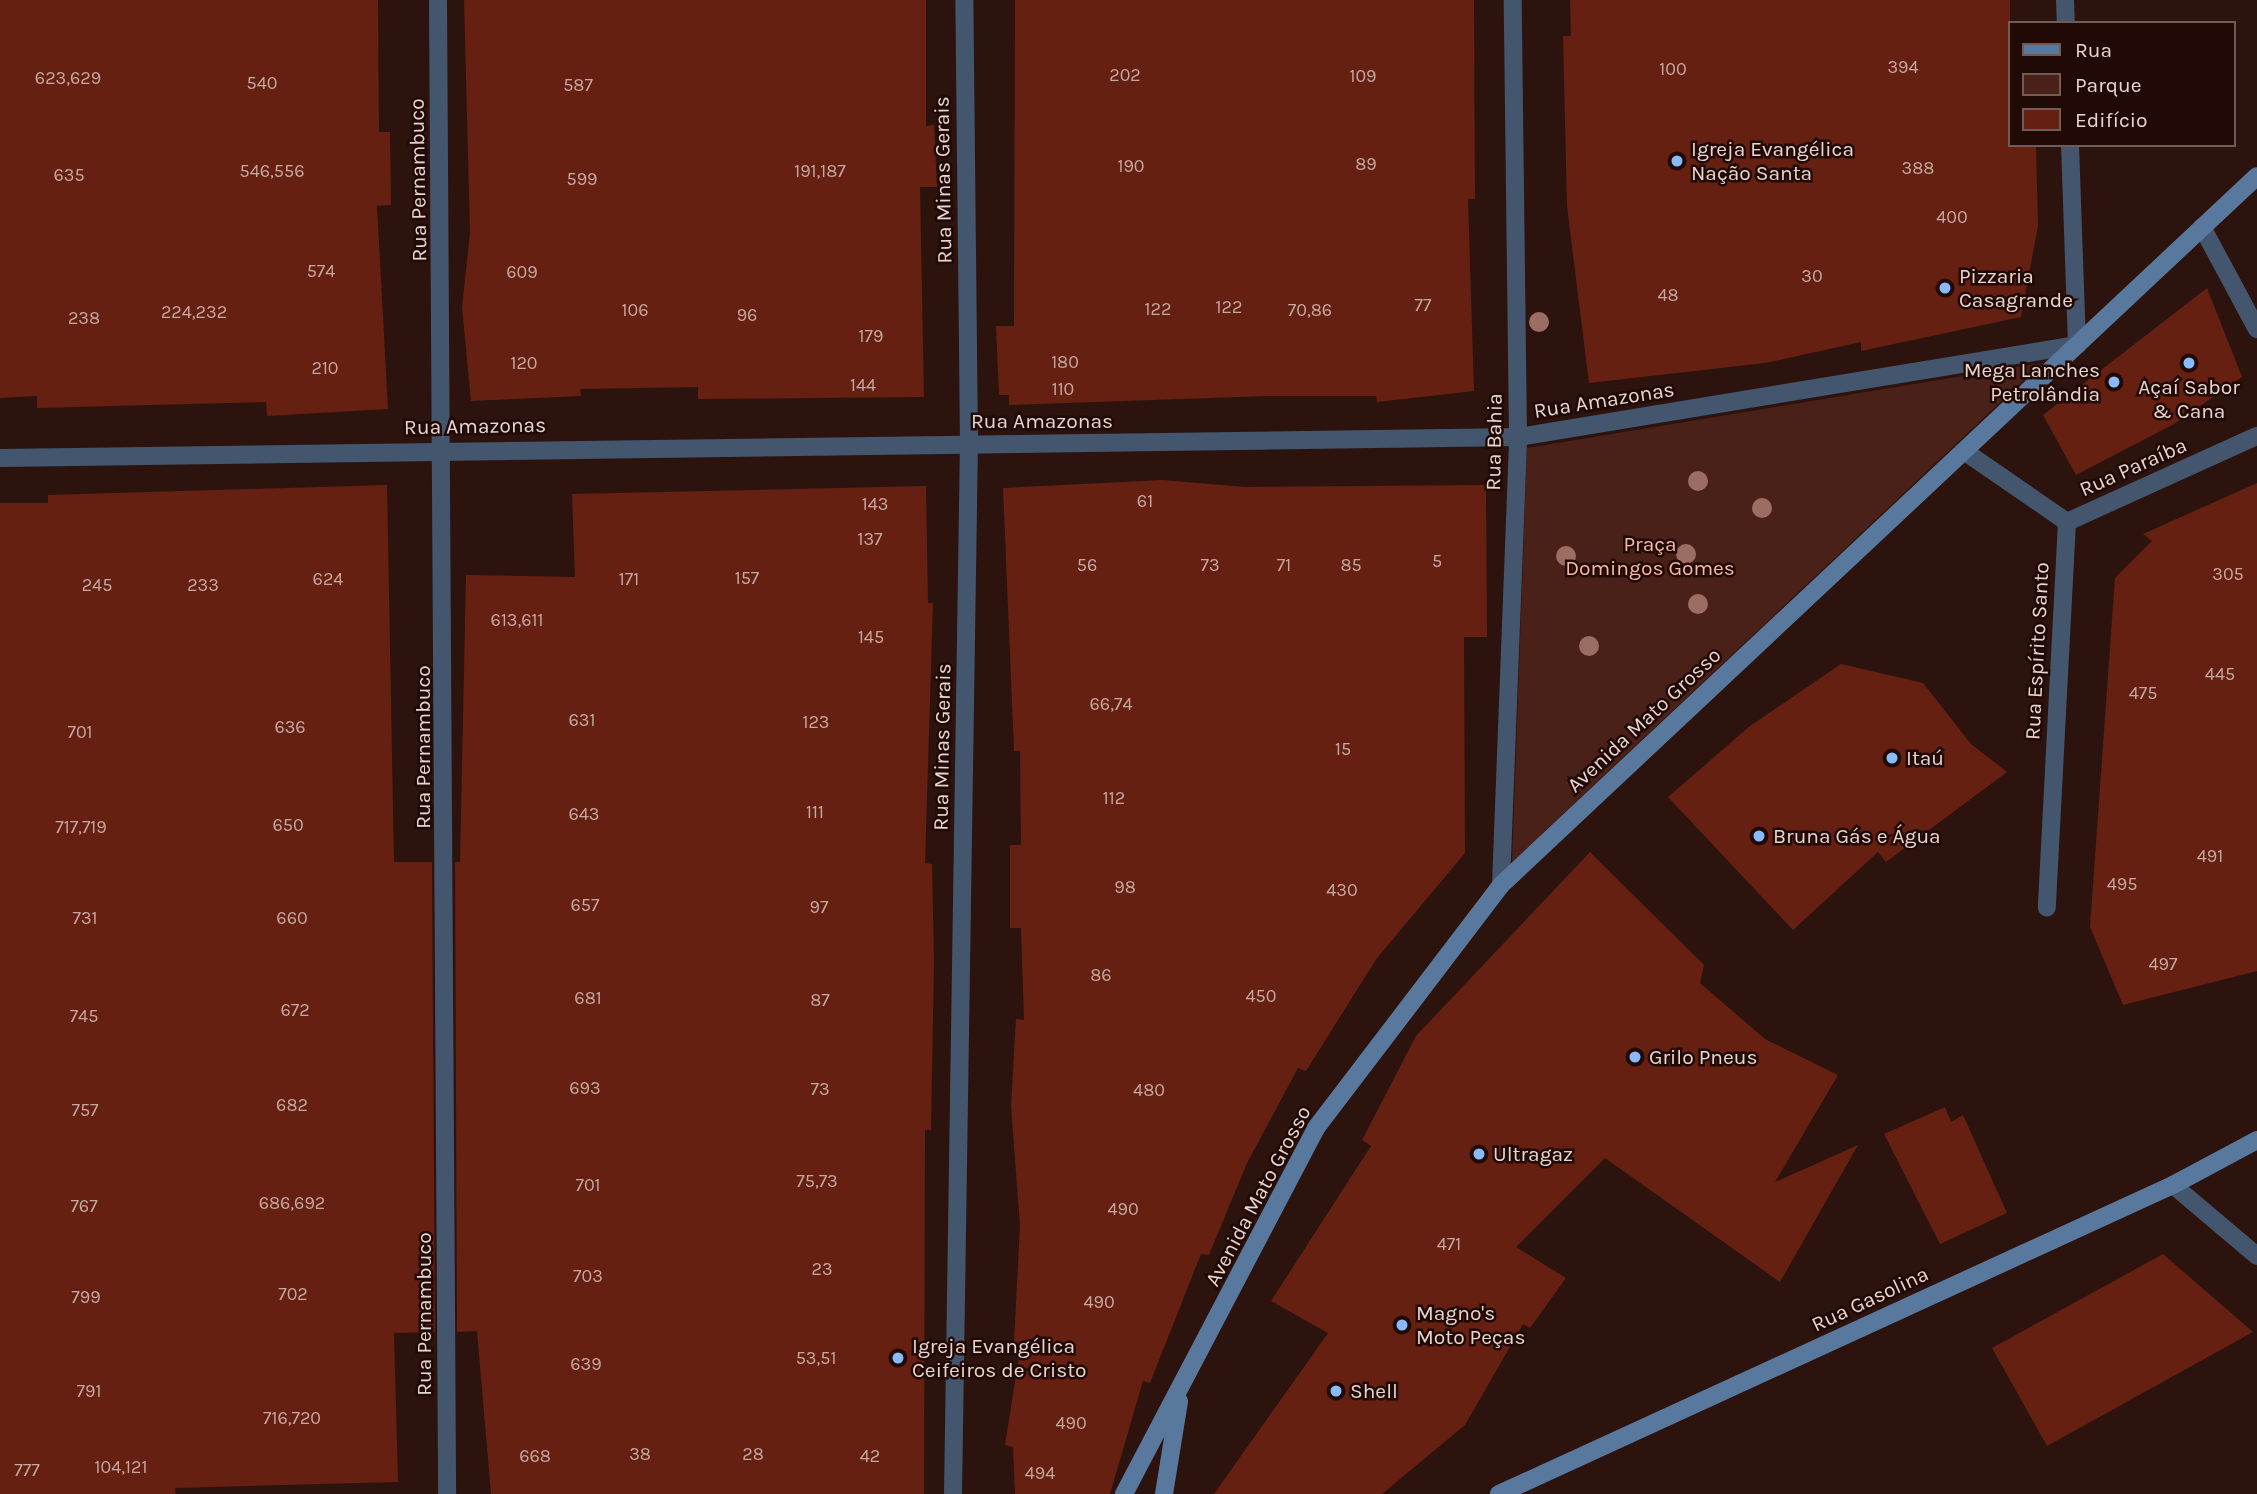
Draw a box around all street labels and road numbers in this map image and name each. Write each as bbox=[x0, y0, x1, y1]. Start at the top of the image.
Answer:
street label: Rua Minas Gerais bbox=[929, 96, 957, 264]
street label: Rua Pernambuco bbox=[404, 98, 432, 262]
street label: Rua Amazonas bbox=[1532, 376, 1676, 424]
street label: Rua Bahia bbox=[1481, 393, 1507, 491]
street label: Rua Amazonas bbox=[971, 408, 1113, 434]
street label: Rua Amazonas bbox=[404, 412, 546, 440]
street label: Rua Paraíba bbox=[2075, 432, 2191, 502]
street label: Rua Espírito Santo bbox=[2020, 561, 2054, 741]
street label: Avenida Mato Grosso bbox=[1562, 642, 1726, 798]
street label: Rua Minas Gerais bbox=[928, 663, 956, 831]
street label: Rua Pernambuco bbox=[410, 665, 436, 829]
street label: Avenida Mato Grosso bbox=[1200, 1101, 1316, 1291]
street label: Rua Pernambuco bbox=[411, 1232, 437, 1396]
street label: Rua Gasolina bbox=[1808, 1261, 1932, 1337]

